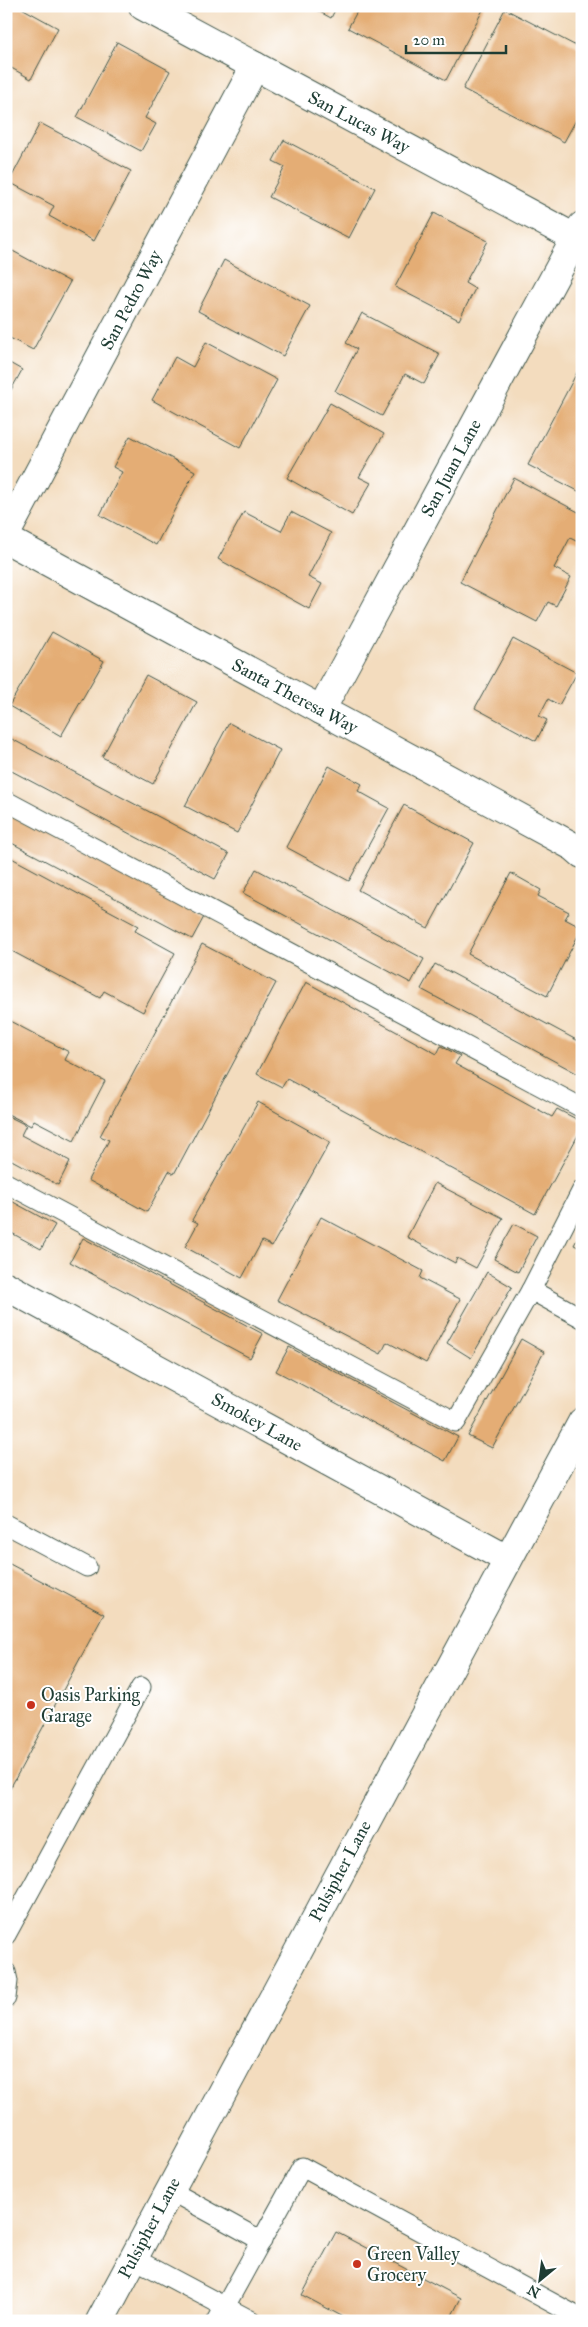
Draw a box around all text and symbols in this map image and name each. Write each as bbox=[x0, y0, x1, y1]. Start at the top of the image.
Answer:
scale bar bbox=[406, 22, 506, 54]
text: 20 m bbox=[413, 31, 445, 49]
street label: San Lucas Way bbox=[304, 86, 414, 158]
street label: San Pedro Way bbox=[96, 246, 167, 354]
street label: San Juan Lane bbox=[416, 415, 487, 521]
street label: Santa Theresa Way bbox=[228, 654, 362, 739]
street label: Smokey Lane bbox=[208, 1388, 306, 1456]
place label: Oasis Parking Garage bbox=[41, 1684, 141, 1728]
marker: Oasis Parking Garage bbox=[25, 1699, 37, 1711]
street label: Pulsipher Lane bbox=[304, 1817, 376, 1925]
street label: Pulsipher Lane bbox=[113, 2174, 185, 2282]
place label: Green Valley Grocery bbox=[367, 2243, 460, 2286]
north arrow bbox=[516, 2254, 566, 2304]
marker: Green Valley Grocery bbox=[351, 2258, 363, 2270]
text: N bbox=[525, 2281, 543, 2301]

